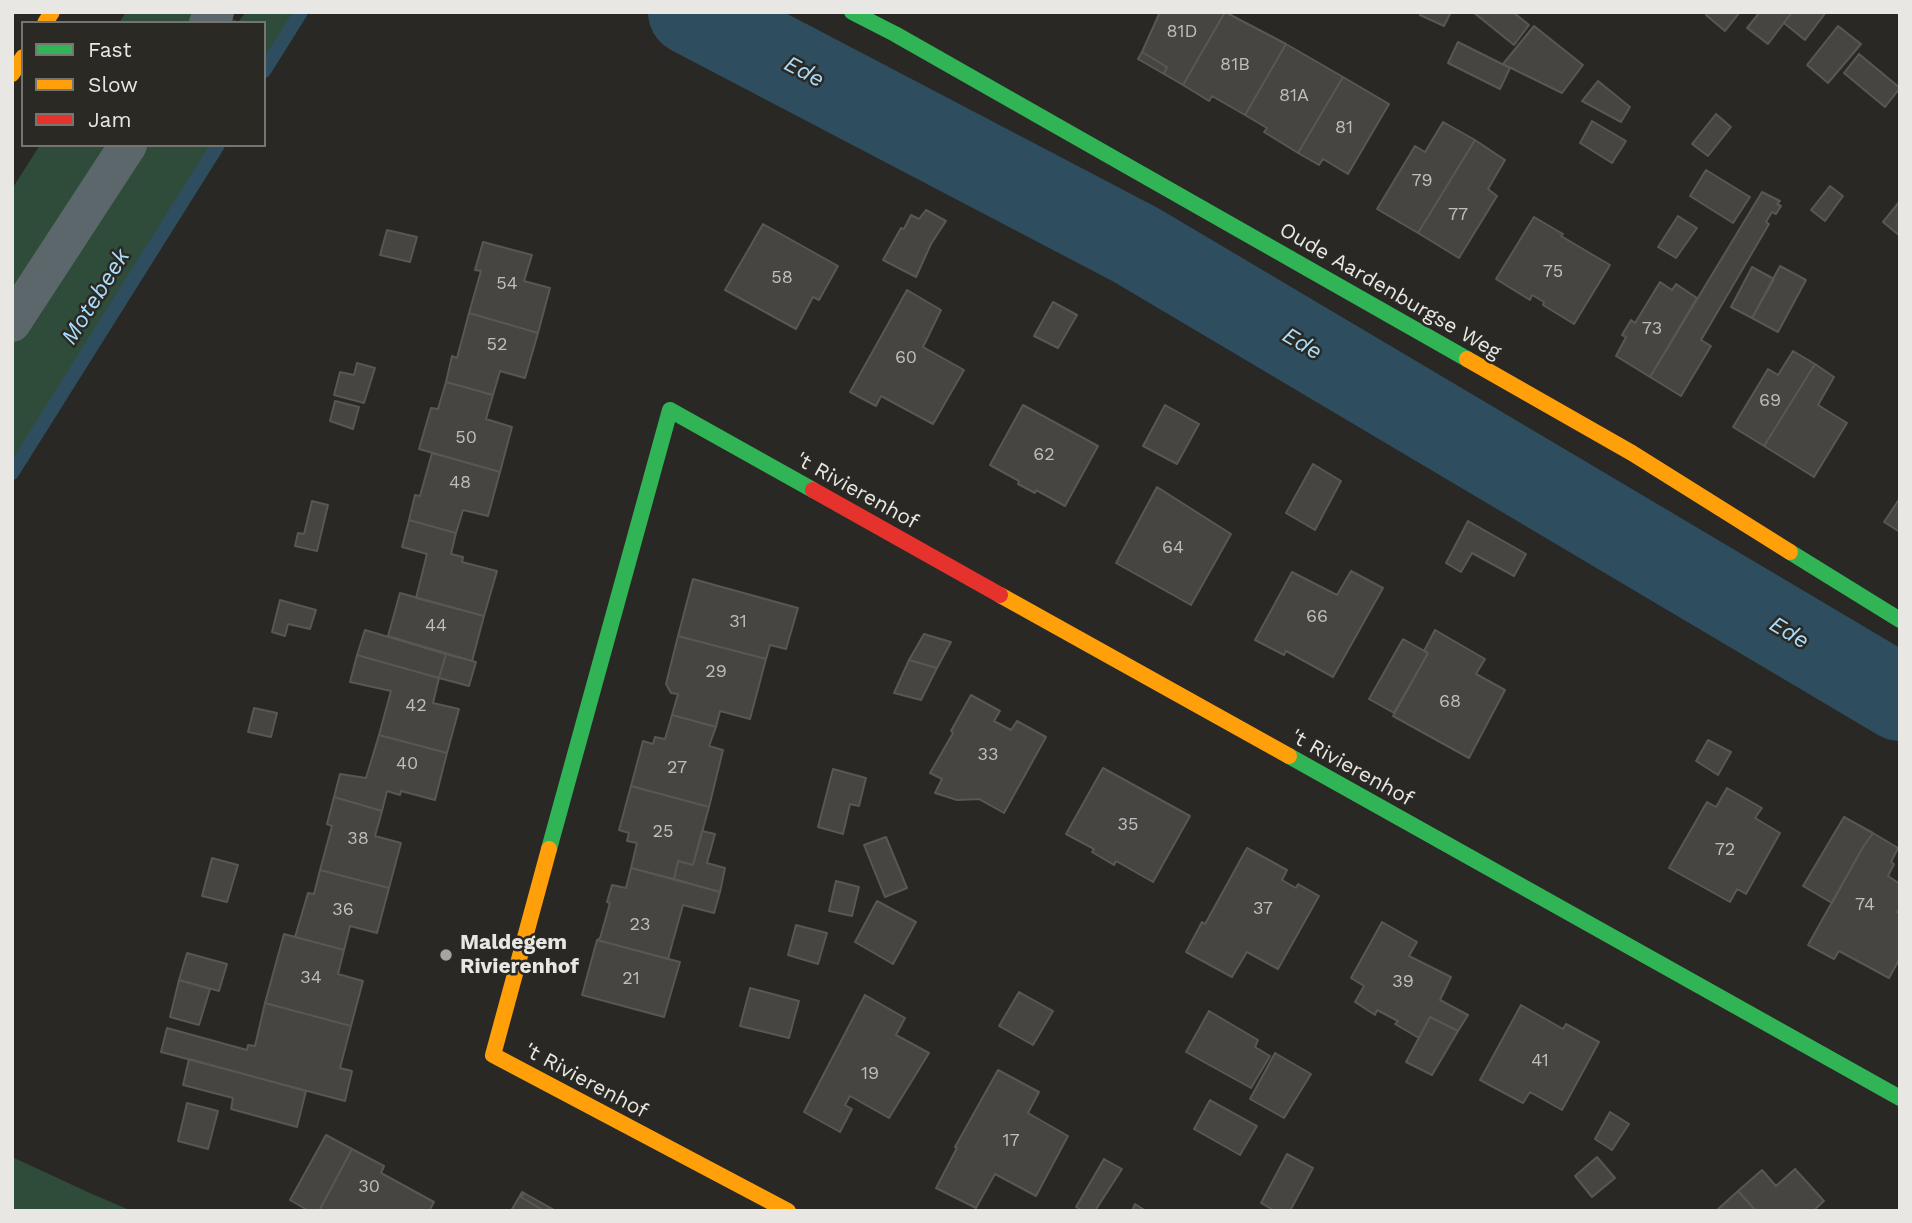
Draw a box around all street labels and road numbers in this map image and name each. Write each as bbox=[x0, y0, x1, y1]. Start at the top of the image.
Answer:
street label: Oude Aardenburgse Weg bbox=[1275, 217, 1505, 365]
street label: 't Rivierenhof bbox=[791, 447, 923, 535]
street label: 't Rivierenhof bbox=[1286, 724, 1418, 812]
street label: 't Rivierenhof bbox=[520, 1038, 652, 1124]

